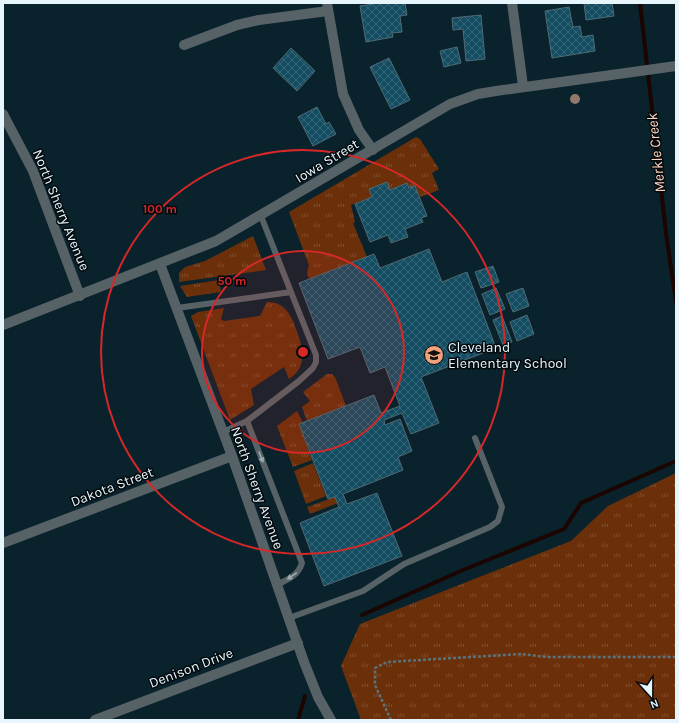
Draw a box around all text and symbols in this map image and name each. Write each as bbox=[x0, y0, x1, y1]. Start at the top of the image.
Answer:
water label: Merkle Creek bbox=[643, 112, 669, 194]
street label: Iowa Street bbox=[292, 135, 362, 187]
street label: North Sherry Avenue bbox=[29, 147, 93, 273]
text: 100 m bbox=[143, 202, 177, 216]
text: 50 m bbox=[218, 274, 247, 288]
place label: Cleveland Elementary School bbox=[448, 339, 567, 372]
school or university icon: Cleveland Elementary School bbox=[423, 344, 445, 366]
centre of rings bbox=[296, 345, 310, 359]
street label: North Sherry Avenue bbox=[227, 424, 287, 552]
one-way arrow bbox=[258, 452, 264, 464]
street label: Dakota Street bbox=[68, 463, 156, 511]
one-way arrow bbox=[287, 572, 298, 580]
street label: Denison Drive bbox=[147, 644, 235, 692]
north arrow bbox=[631, 675, 671, 715]
text: N bbox=[648, 696, 660, 711]

